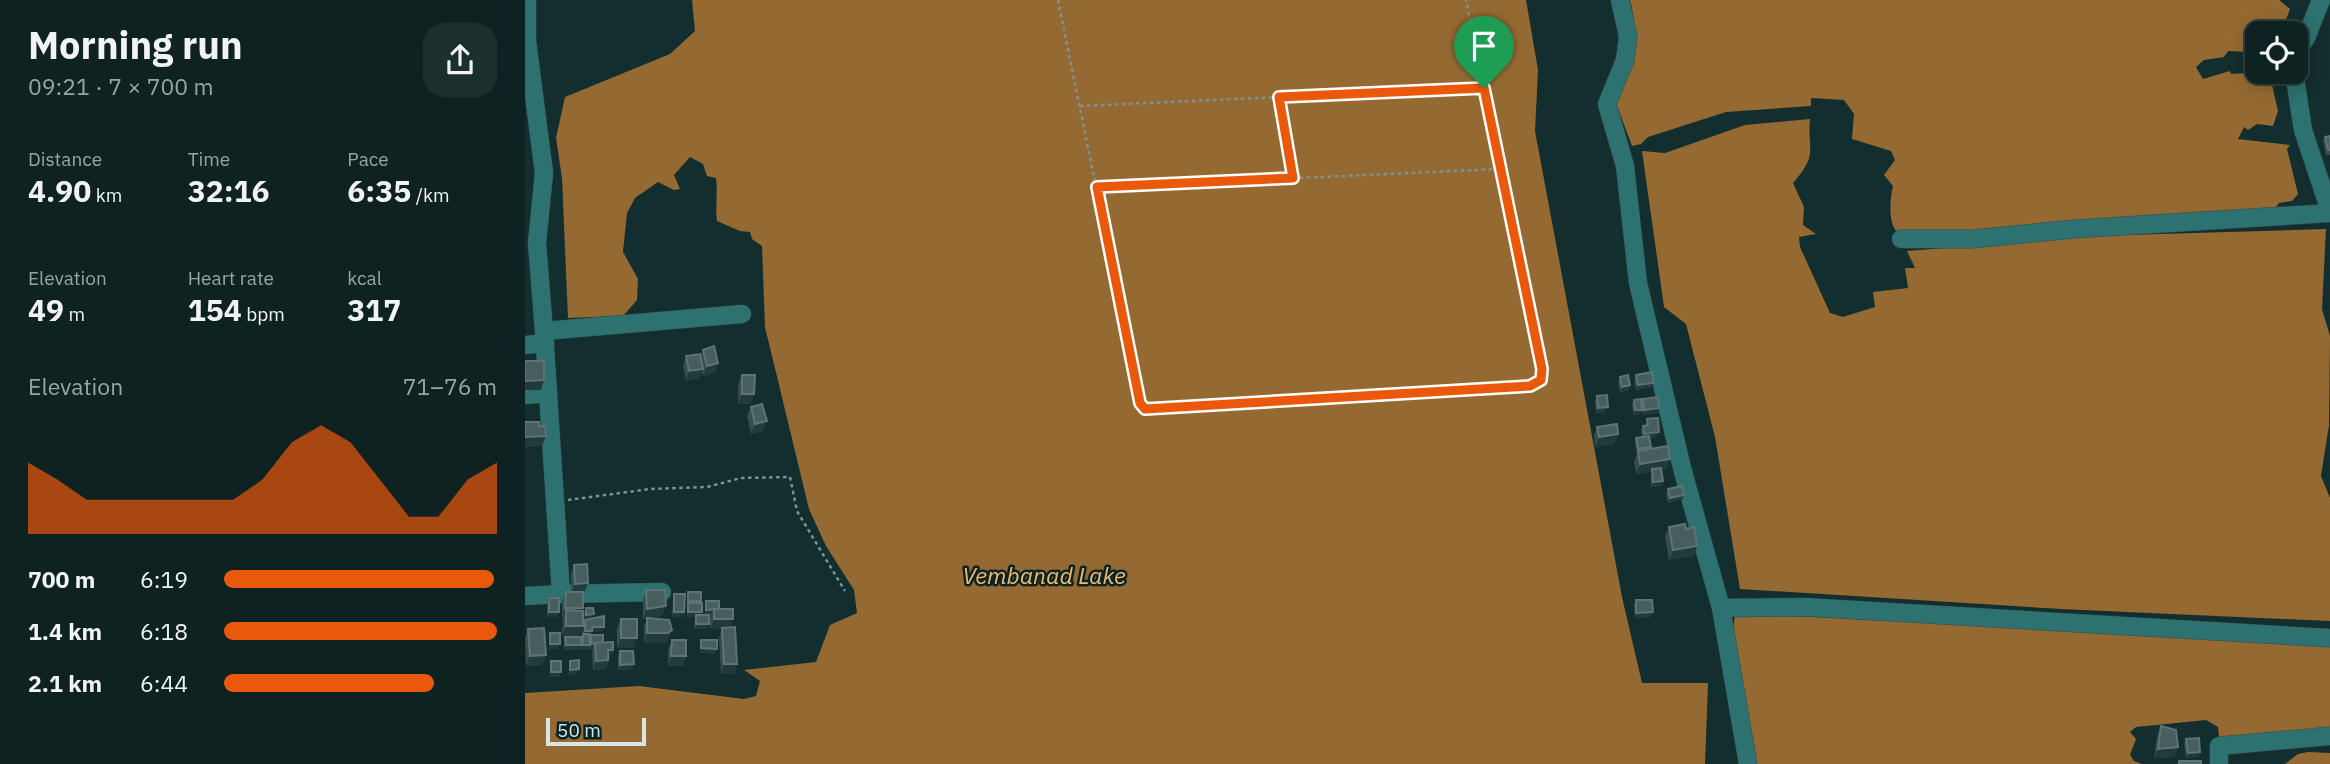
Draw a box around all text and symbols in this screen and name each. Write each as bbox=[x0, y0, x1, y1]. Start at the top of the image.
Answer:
pin bbox=[1454, 16, 1514, 88]
text: Morning run bbox=[28, 20, 243, 69]
map controls bbox=[2245, 21, 2308, 84]
button: locate bbox=[2245, 21, 2308, 84]
button: share bbox=[423, 23, 497, 97]
icon: arrive bbox=[1465, 27, 1503, 65]
text: 09:21 · 7 × 700 m bbox=[28, 71, 214, 101]
text: Distance bbox=[28, 147, 102, 171]
text: Time bbox=[188, 147, 230, 171]
text: Pace bbox=[347, 147, 389, 171]
text: 4.90 bbox=[28, 171, 91, 210]
text: 32:16 bbox=[188, 171, 270, 210]
text: 6:35 bbox=[347, 171, 411, 210]
text: km bbox=[91, 183, 122, 207]
text: /km bbox=[411, 183, 450, 207]
text: Elevation bbox=[28, 266, 107, 290]
text: Heart rate bbox=[188, 266, 274, 290]
text: kcal bbox=[347, 266, 382, 290]
text: 49 bbox=[28, 290, 64, 329]
text: 154 bbox=[188, 290, 242, 329]
text: 317 bbox=[347, 290, 401, 329]
text: m bbox=[64, 302, 85, 326]
text: bpm bbox=[242, 302, 285, 326]
text: Elevation bbox=[28, 371, 123, 401]
text: 71–76 m bbox=[403, 371, 497, 401]
water label: Vembanad Lake bbox=[962, 560, 1126, 590]
text: 700 m bbox=[28, 564, 95, 594]
text: 6:19 bbox=[140, 564, 188, 594]
text: 1.4 km bbox=[28, 616, 102, 646]
text: 6:18 bbox=[140, 616, 188, 646]
text: 2.1 km bbox=[28, 668, 102, 698]
text: 6:44 bbox=[140, 668, 188, 698]
scale bar bbox=[546, 715, 646, 747]
text: 50 m bbox=[557, 718, 601, 742]

